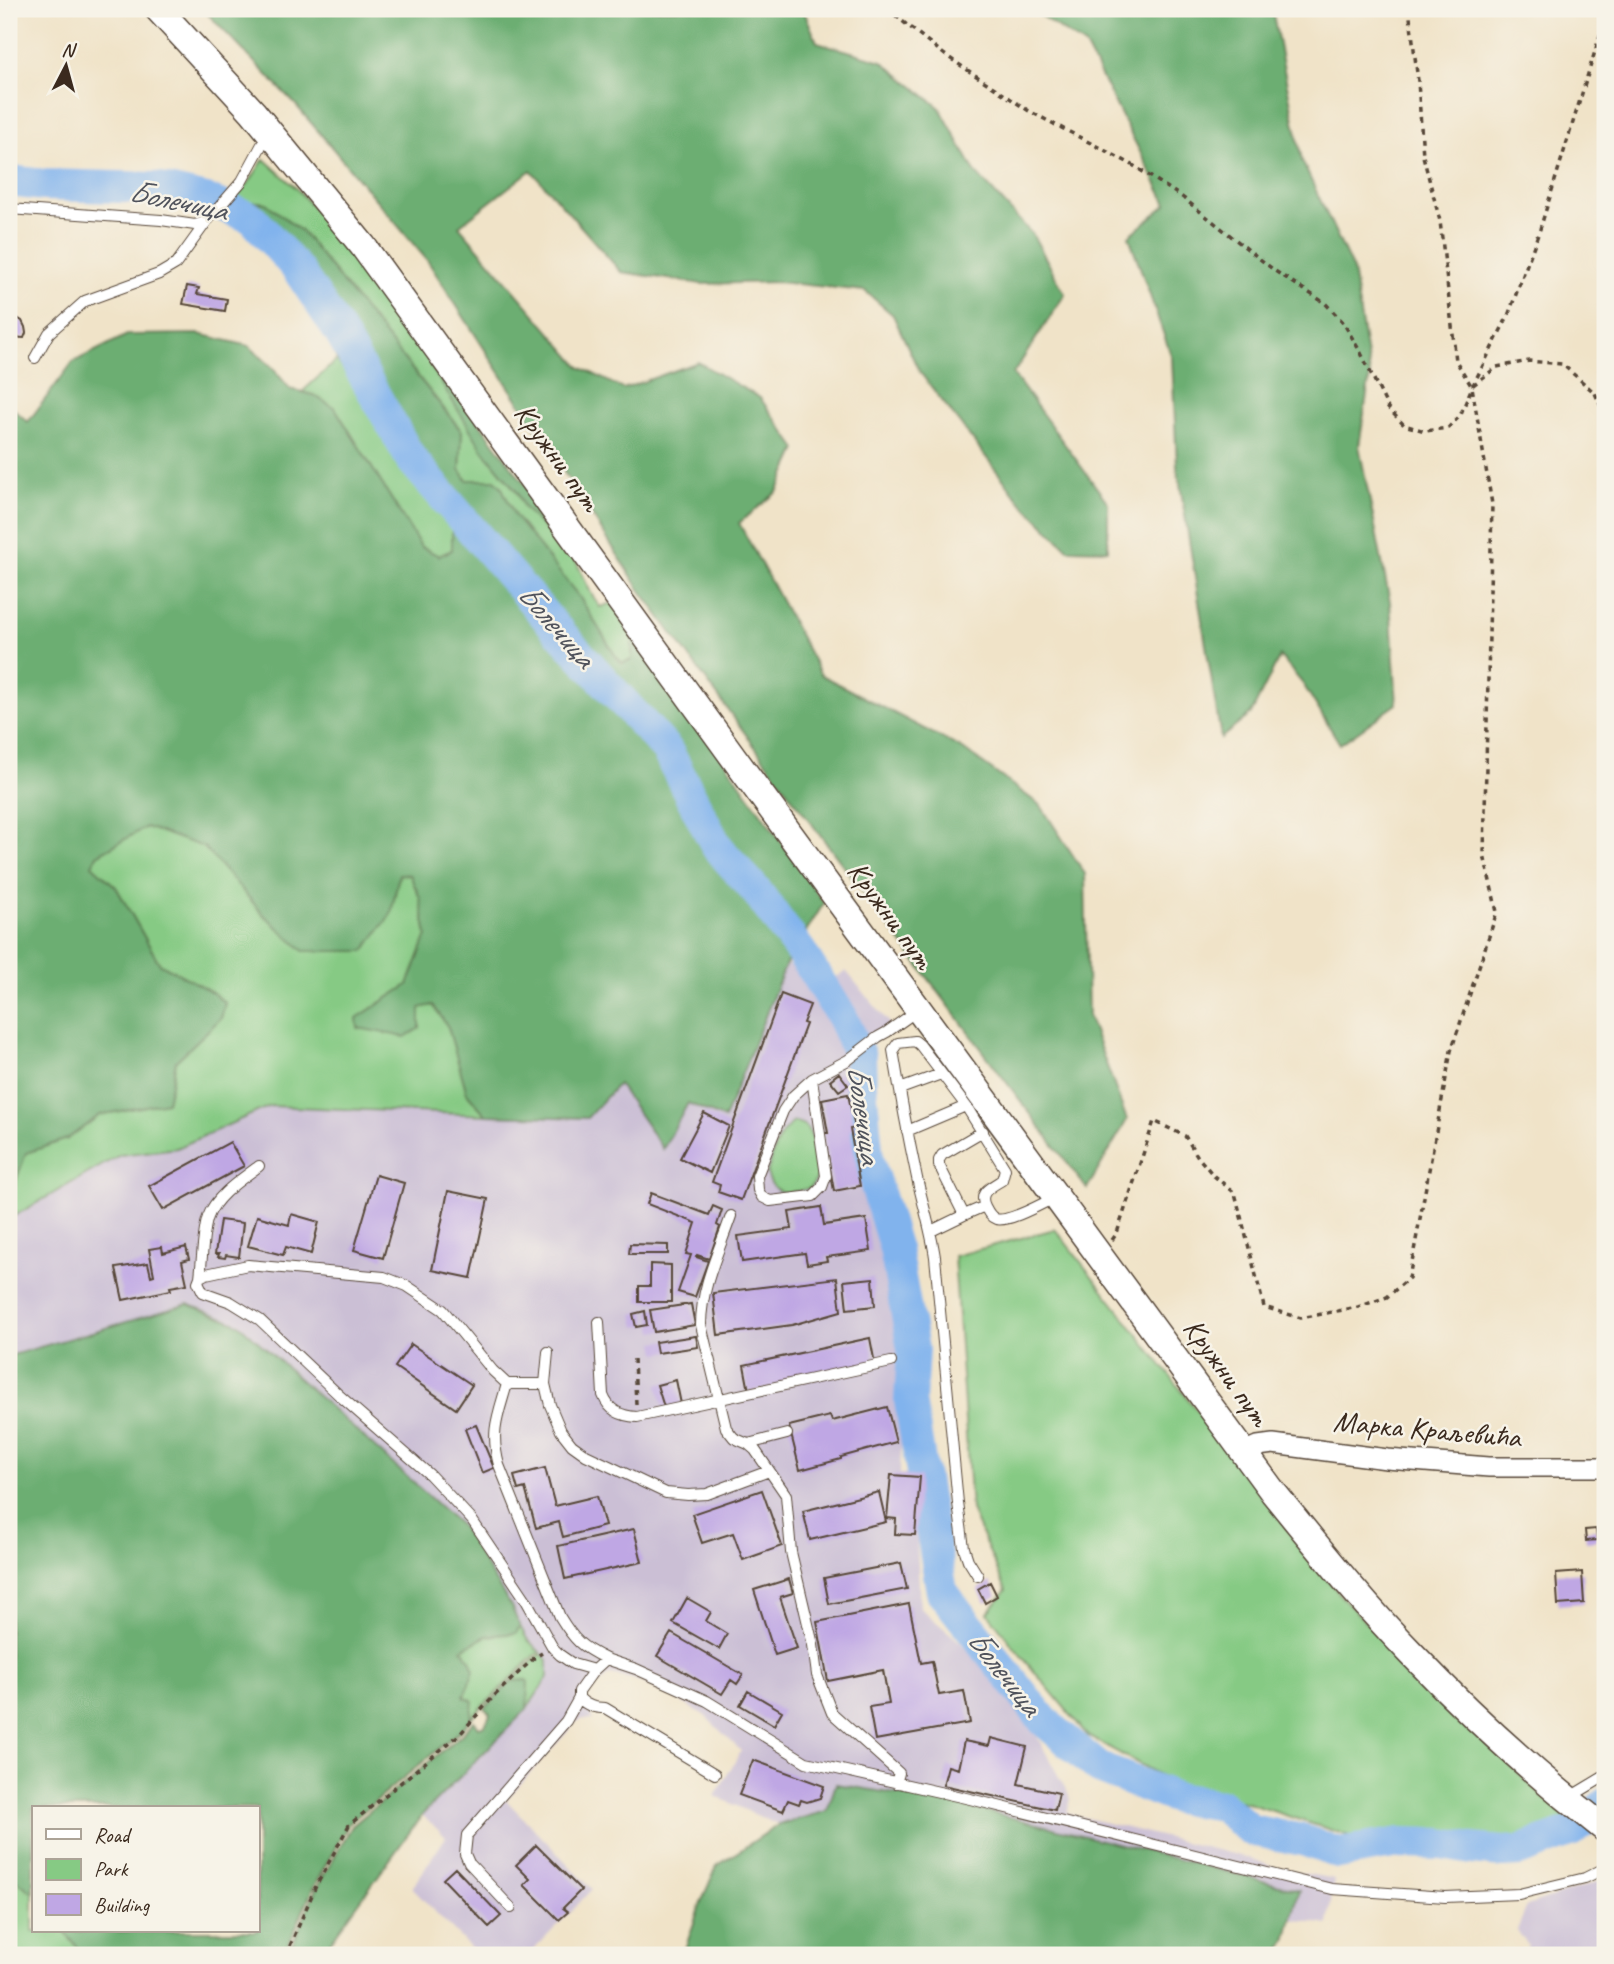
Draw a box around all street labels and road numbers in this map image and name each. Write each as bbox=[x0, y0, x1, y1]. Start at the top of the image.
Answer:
street label: Кружни пут bbox=[506, 395, 611, 520]
street label: Кружни пут bbox=[839, 853, 944, 978]
street label: Кружни пут bbox=[1175, 1310, 1280, 1435]
street label: Марка Краљевића bbox=[1332, 1402, 1524, 1456]

